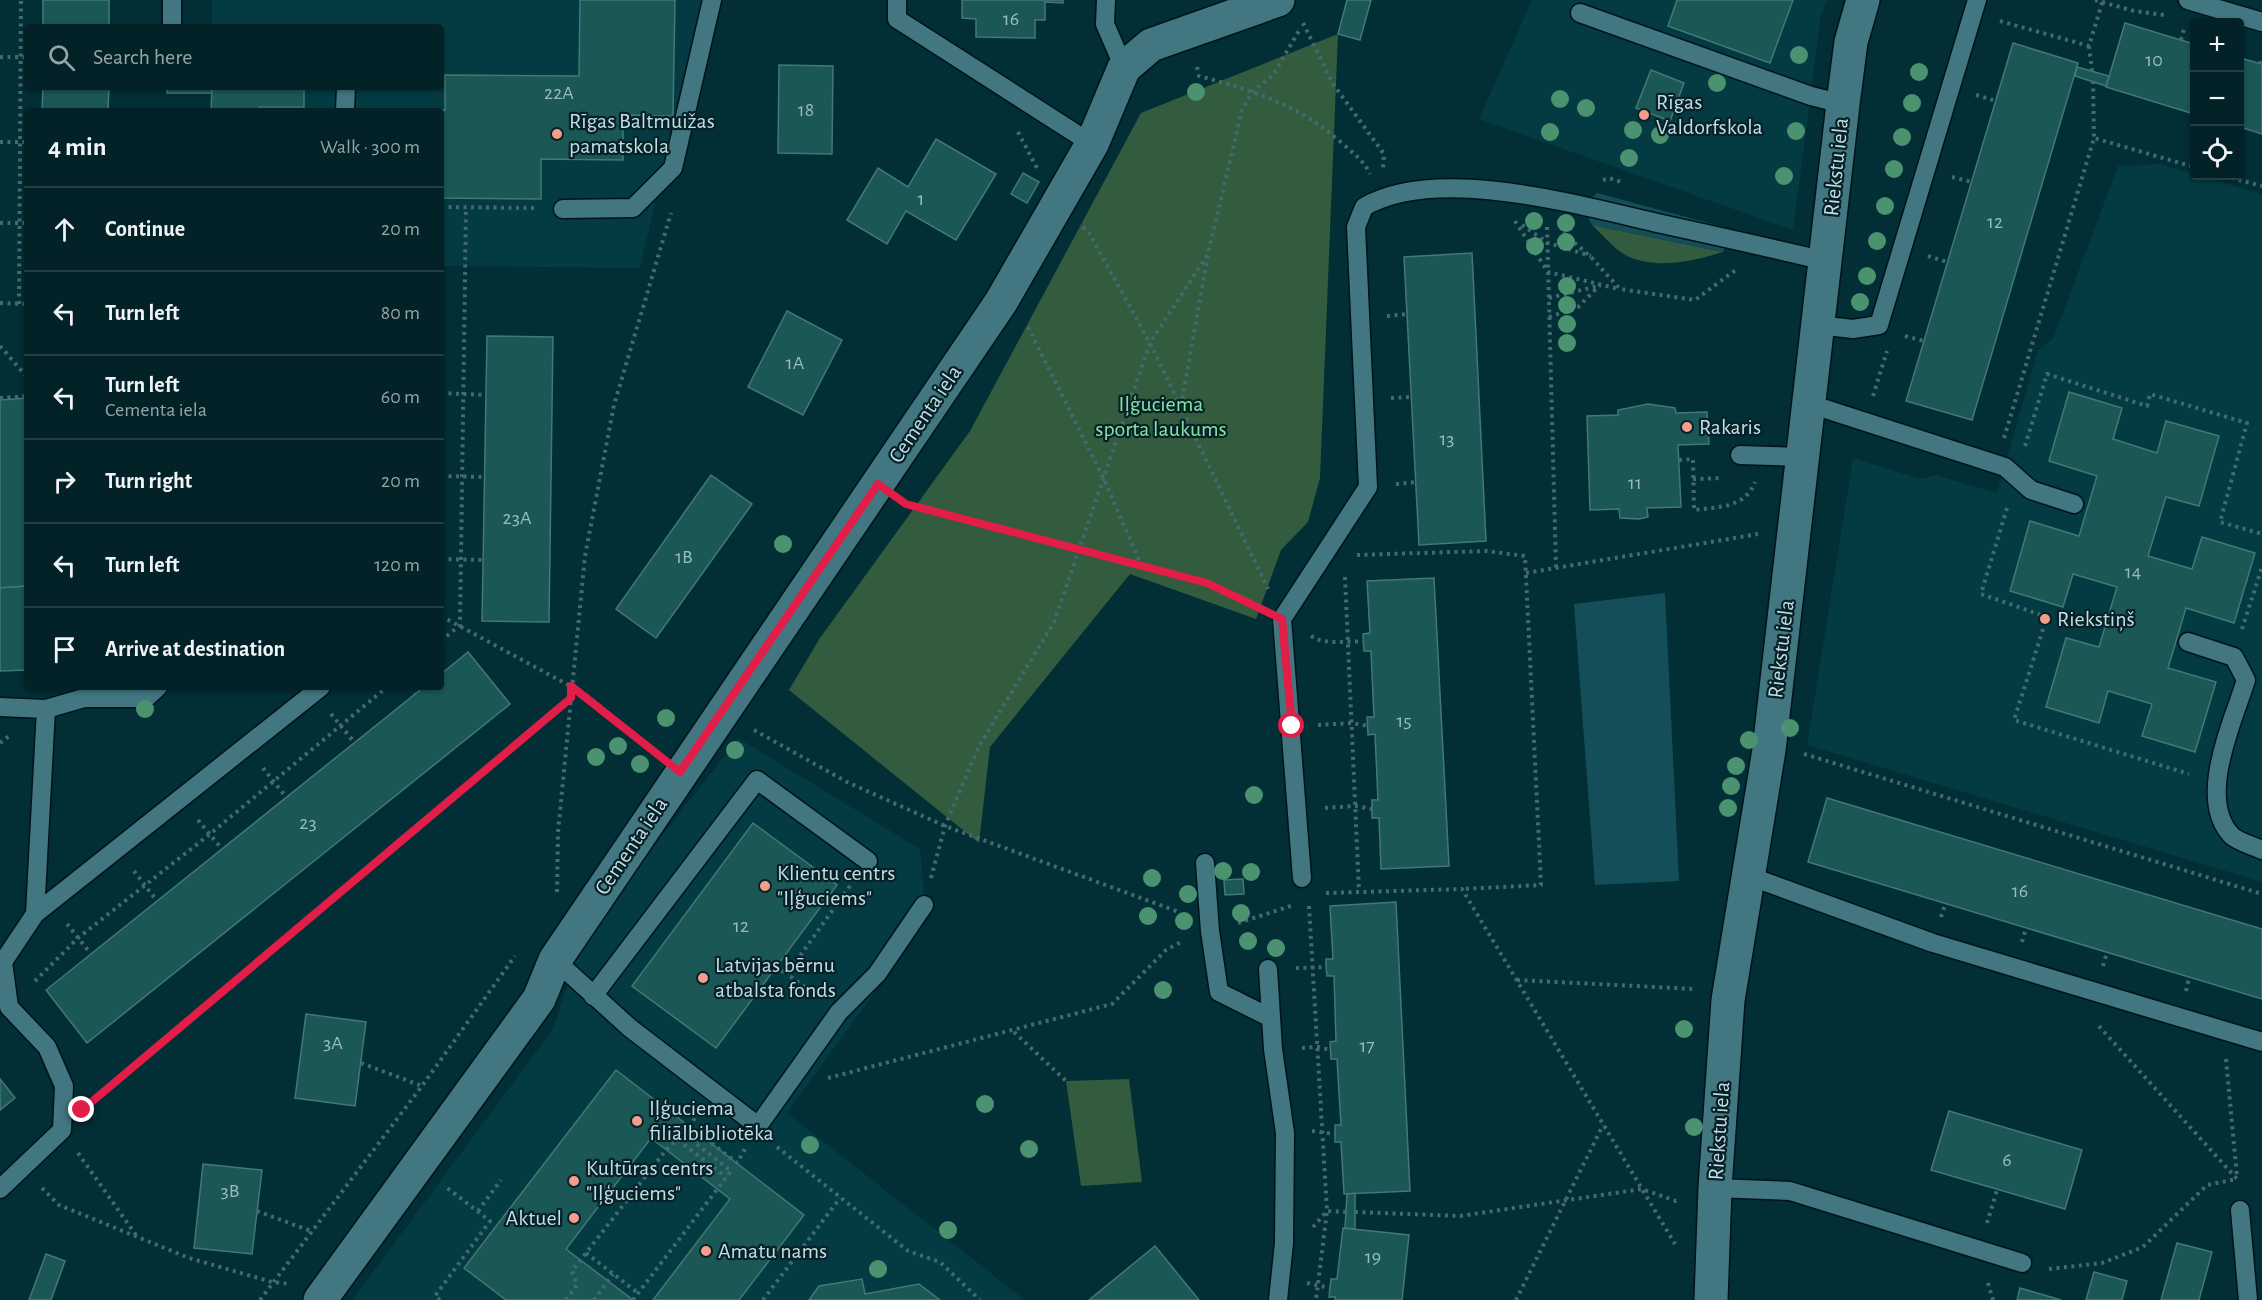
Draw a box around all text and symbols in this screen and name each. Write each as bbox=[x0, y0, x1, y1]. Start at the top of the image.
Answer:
house number: 16 bbox=[1003, 9, 1019, 29]
map controls bbox=[2190, 18, 2244, 180]
button: + bbox=[2190, 18, 2244, 72]
search box bbox=[24, 24, 444, 90]
icon: search bbox=[45, 41, 78, 74]
text: Search here bbox=[93, 46, 192, 68]
house number: 10 bbox=[2145, 50, 2163, 70]
button: − bbox=[2190, 72, 2244, 126]
house number: 22A bbox=[544, 83, 574, 103]
place label: Rīgas Valdorfskola bbox=[1656, 91, 1763, 138]
house number: 18 bbox=[798, 100, 814, 120]
marker: Rīgas Valdorfskola bbox=[1637, 108, 1651, 122]
place label: Rīgas Baltmuižas pamatskola bbox=[569, 110, 715, 157]
street label: Riekstu iela bbox=[1820, 117, 1852, 217]
button: locate bbox=[2190, 126, 2244, 180]
marker: Rīgas Baltmuižas pamatskola bbox=[550, 127, 564, 141]
text: 4 min bbox=[48, 134, 107, 160]
text: Walk · 300 m bbox=[320, 137, 420, 157]
house number: 1 bbox=[918, 189, 924, 209]
house number: 12 bbox=[1987, 212, 2003, 232]
icon: ahead bbox=[48, 213, 81, 246]
text: Continue bbox=[105, 218, 185, 240]
text: 20 m bbox=[381, 219, 420, 239]
icon: left bbox=[48, 297, 81, 330]
text: Turn left bbox=[105, 302, 179, 324]
text: 80 m bbox=[381, 303, 420, 323]
house number: 1A bbox=[786, 353, 805, 373]
street label: Cementa iela bbox=[885, 361, 965, 467]
text: Turn left bbox=[105, 374, 179, 396]
icon: left bbox=[48, 381, 81, 414]
text: 60 m bbox=[381, 387, 420, 407]
park label: Iļģuciema sporta laukums bbox=[1095, 393, 1227, 440]
text: Cementa iela bbox=[105, 400, 207, 420]
place label: Rakaris bbox=[1699, 416, 1761, 438]
marker: Rakaris bbox=[1680, 420, 1694, 434]
house number: 13 bbox=[1439, 429, 1455, 449]
icon: right bbox=[48, 465, 81, 498]
text: Turn right bbox=[105, 470, 192, 492]
text: 20 m bbox=[381, 471, 420, 491]
house number: 11 bbox=[1628, 473, 1642, 493]
house number: 23A bbox=[503, 508, 532, 528]
house number: 1B bbox=[675, 547, 693, 567]
icon: left bbox=[48, 549, 81, 582]
text: Turn left bbox=[105, 554, 179, 576]
text: 120 m bbox=[374, 555, 420, 575]
house number: 14 bbox=[2125, 562, 2141, 582]
street label: Riekstu iela bbox=[1764, 599, 1798, 699]
place label: Riekstiņš bbox=[2057, 608, 2135, 632]
marker: Riekstiņš bbox=[2038, 612, 2052, 626]
icon: arrive bbox=[48, 633, 81, 666]
text: Arrive at destination bbox=[105, 638, 285, 660]
house number: 15 bbox=[1396, 711, 1412, 731]
route start bbox=[1278, 712, 1304, 738]
street label: Cementa iela bbox=[591, 793, 671, 899]
house number: 23 bbox=[299, 813, 317, 833]
place label: Klientu centrs "Iļģuciems" bbox=[777, 862, 895, 911]
marker: Klientu centrs "Iļģuciems" bbox=[758, 879, 772, 893]
house number: 16 bbox=[2012, 881, 2028, 901]
house number: 12 bbox=[733, 916, 749, 936]
place label: Latvijas bērnu atbalsta fonds bbox=[715, 954, 836, 1001]
marker: Latvijas bērnu atbalsta fonds bbox=[696, 971, 710, 985]
house number: 3A bbox=[323, 1033, 343, 1053]
house number: 17 bbox=[1359, 1036, 1375, 1056]
street label: Riekstu iela bbox=[1705, 1081, 1733, 1181]
route end bbox=[68, 1096, 94, 1122]
place label: Iļģuciema filiālbibliotēka bbox=[649, 1097, 774, 1144]
marker: Iļģuciema filiālbibliotēka bbox=[630, 1114, 644, 1128]
house number: 6 bbox=[2002, 1150, 2012, 1170]
place label: Kultūras centrs "Iļģuciems" bbox=[586, 1157, 713, 1206]
marker: Kultūras centrs "Iļģuciems" bbox=[567, 1174, 581, 1188]
house number: 3B bbox=[221, 1181, 239, 1201]
place label: Aktuel bbox=[505, 1207, 562, 1229]
marker: Aktuel bbox=[567, 1211, 581, 1225]
place label: Amatu nams bbox=[718, 1240, 827, 1262]
marker: Amatu nams bbox=[699, 1244, 713, 1258]
house number: 19 bbox=[1365, 1247, 1381, 1267]

